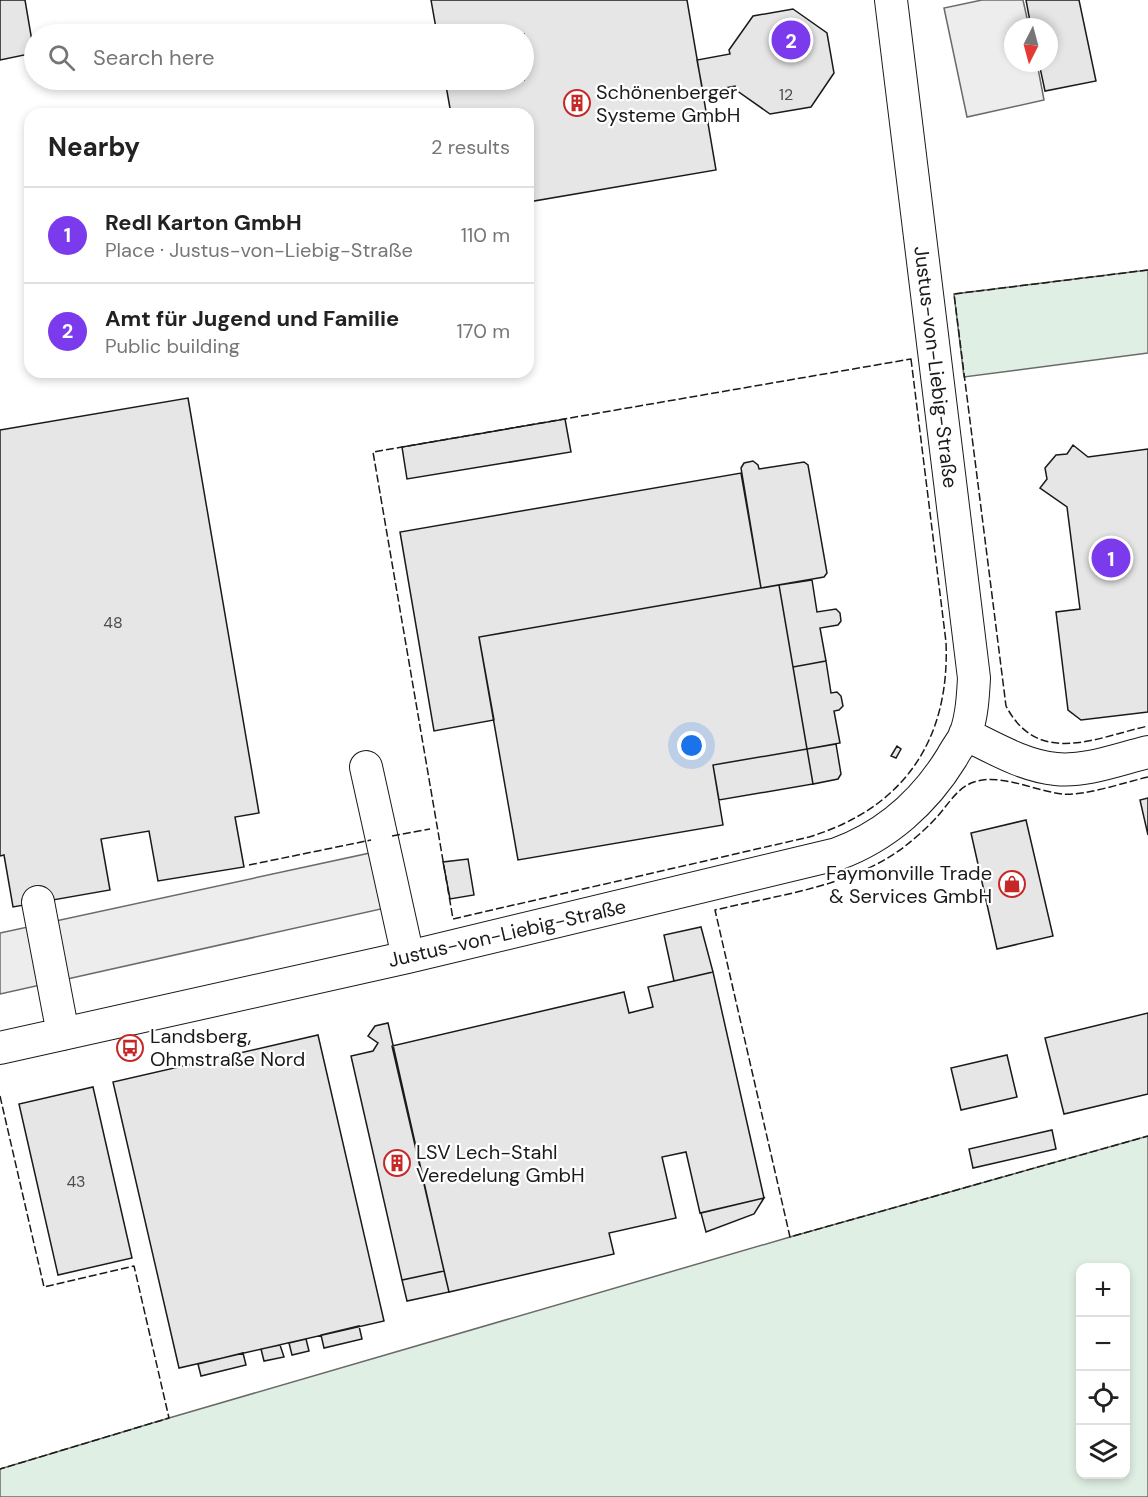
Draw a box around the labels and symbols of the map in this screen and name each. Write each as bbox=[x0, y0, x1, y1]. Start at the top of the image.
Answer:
pin: 2 bbox=[772, 18, 810, 63]
north arrow bbox=[1004, 18, 1058, 72]
place label: Schönenberger Systeme GmbH bbox=[596, 79, 740, 128]
house number: 12 bbox=[779, 84, 793, 105]
building icon: Schönenberger Systeme GmbH bbox=[562, 88, 592, 118]
street label: Justus-von-Liebig-Straße bbox=[908, 245, 964, 489]
pin: 1 bbox=[1092, 536, 1130, 580]
house number: 48 bbox=[103, 612, 123, 633]
your location bbox=[677, 731, 706, 760]
place label: Faymonville Trade & Services GmbH bbox=[826, 860, 992, 909]
shop icon: Faymonville Trade & Services GmbH bbox=[997, 869, 1027, 899]
street label: Justus-von-Liebig-Straße bbox=[385, 893, 629, 973]
place label: Landsberg, Ohmstraße Nord bbox=[150, 1023, 305, 1072]
bus stop icon: Landsberg, Ohmstraße Nord bbox=[115, 1033, 145, 1063]
place label: LSV Lech-Stahl Veredelung GmbH bbox=[416, 1139, 585, 1188]
building icon: LSV Lech-Stahl Veredelung GmbH bbox=[382, 1148, 412, 1178]
house number: 43 bbox=[66, 1171, 86, 1192]

